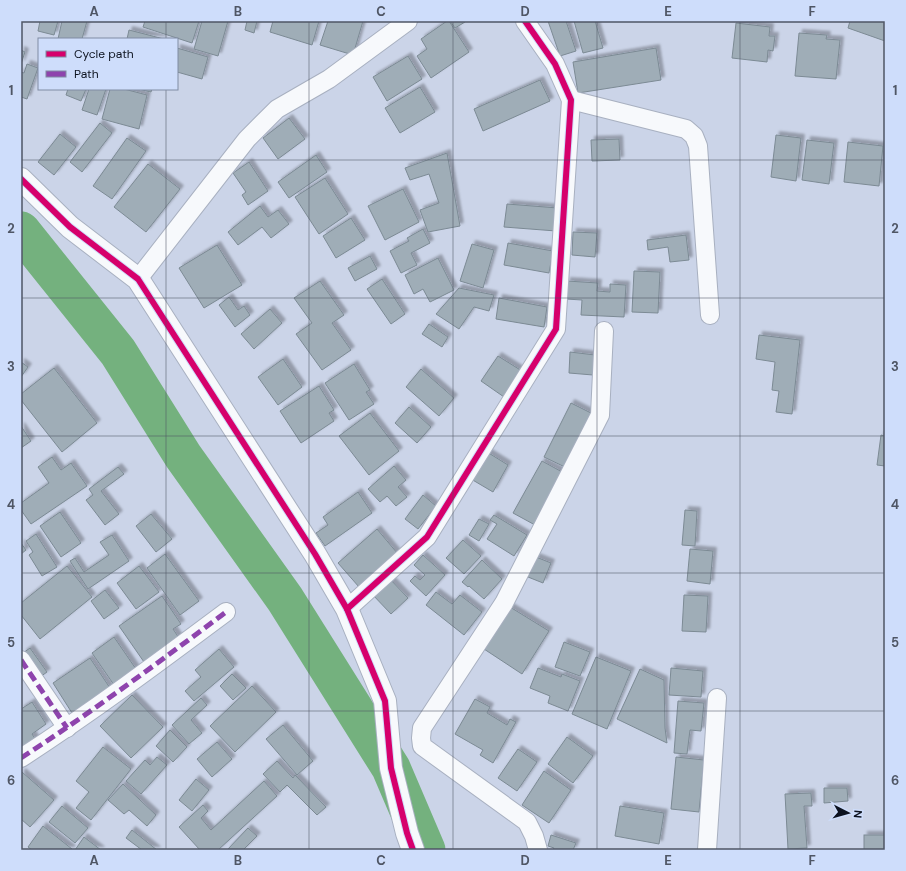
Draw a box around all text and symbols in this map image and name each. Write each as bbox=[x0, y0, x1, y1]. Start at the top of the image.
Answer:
text: A bbox=[89, 3, 99, 20]
text: B bbox=[234, 3, 242, 20]
text: C bbox=[376, 3, 386, 20]
text: D bbox=[520, 3, 530, 20]
text: E bbox=[664, 3, 672, 20]
text: F bbox=[808, 3, 816, 20]
legend bbox=[38, 38, 178, 90]
text: Cycle path bbox=[74, 46, 134, 62]
text: Path bbox=[74, 66, 99, 82]
text: 1 bbox=[9, 82, 13, 99]
text: 1 bbox=[893, 82, 897, 99]
text: 2 bbox=[7, 220, 15, 237]
text: 2 bbox=[891, 220, 899, 237]
text: 3 bbox=[7, 358, 15, 375]
text: 3 bbox=[891, 358, 899, 375]
text: 4 bbox=[7, 496, 15, 513]
text: 4 bbox=[891, 496, 899, 513]
text: 5 bbox=[7, 634, 15, 651]
text: 5 bbox=[891, 634, 899, 651]
text: 6 bbox=[7, 772, 15, 789]
text: 6 bbox=[891, 772, 899, 789]
north arrow bbox=[828, 793, 868, 833]
text: N bbox=[851, 809, 865, 819]
text: A bbox=[89, 852, 99, 869]
text: B bbox=[234, 852, 242, 869]
text: C bbox=[376, 852, 386, 869]
text: D bbox=[520, 852, 530, 869]
text: E bbox=[664, 852, 672, 869]
text: F bbox=[808, 852, 816, 869]

